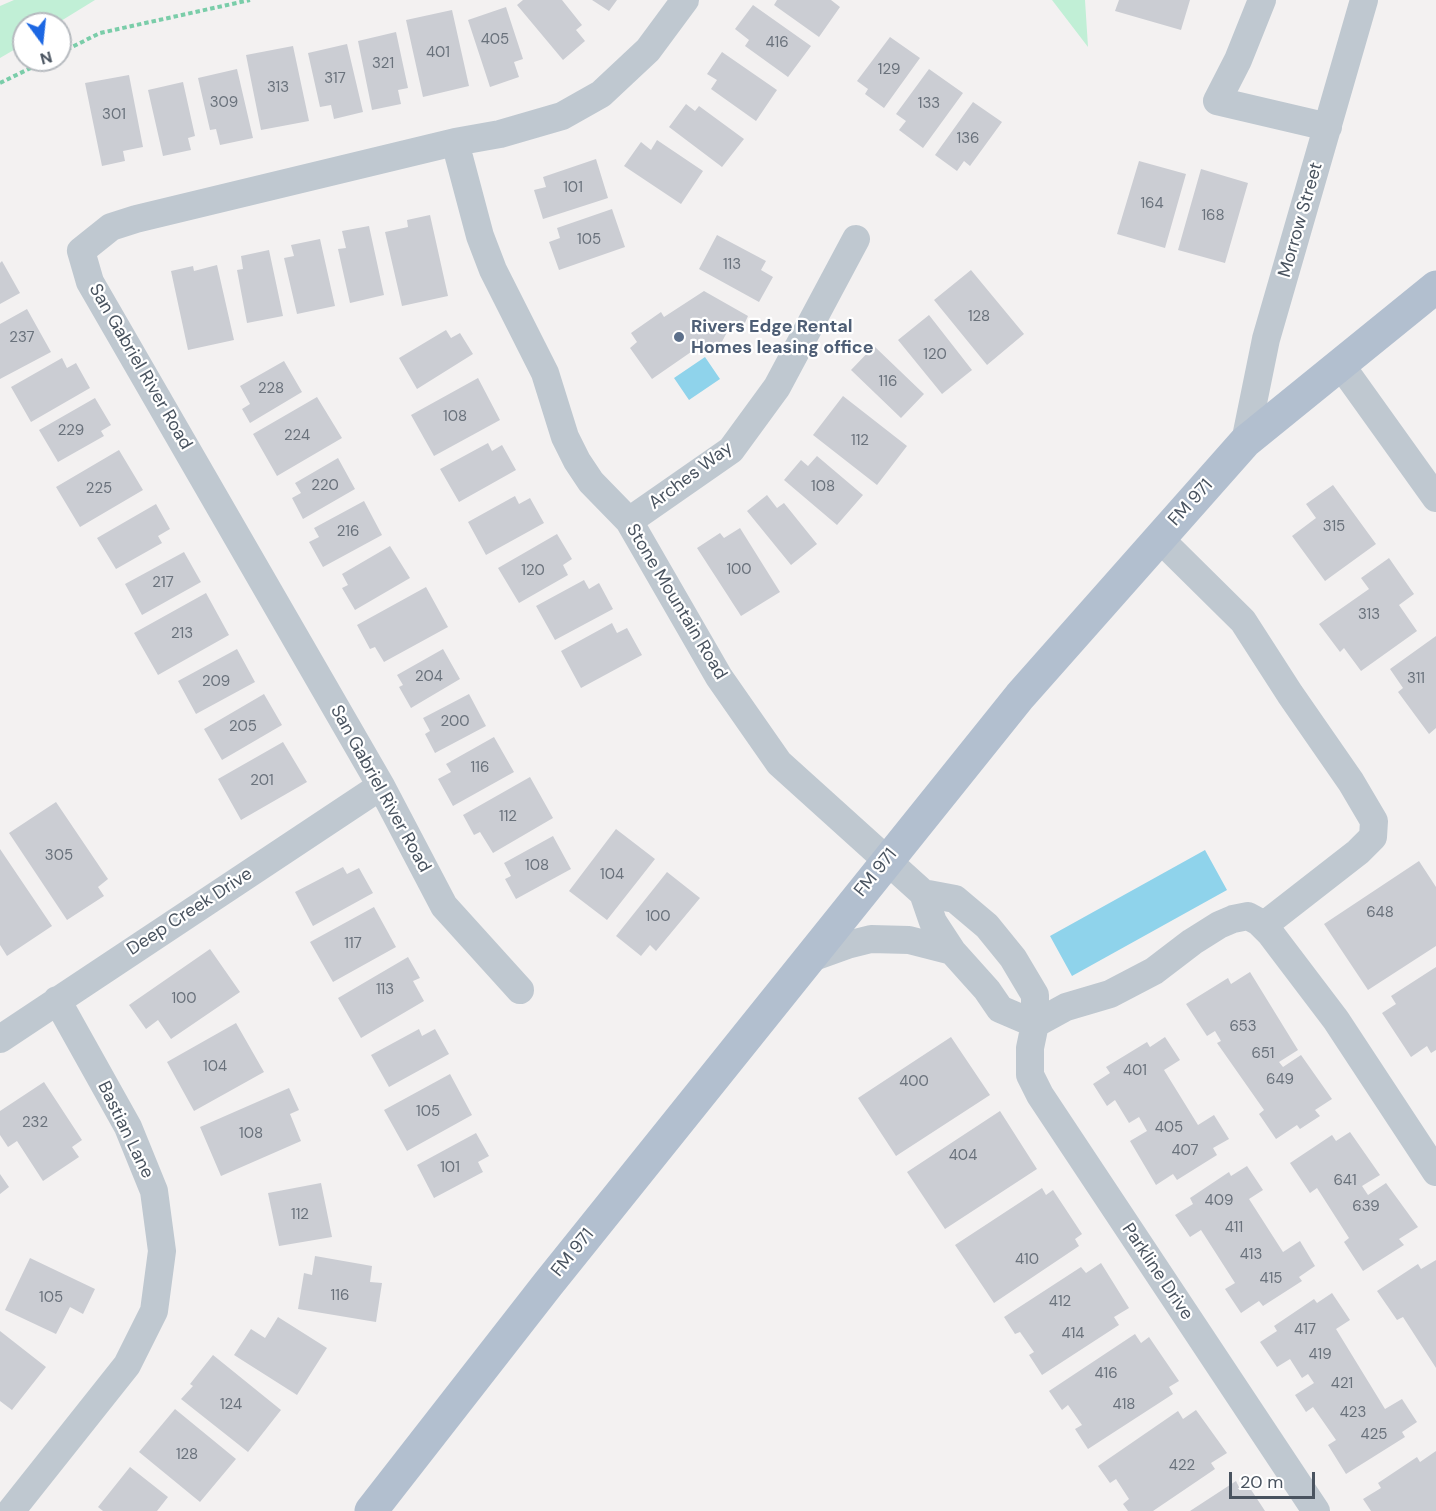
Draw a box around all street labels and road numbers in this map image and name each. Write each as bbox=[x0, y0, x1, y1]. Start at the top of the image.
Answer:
street label: Morrow Street bbox=[1274, 160, 1328, 280]
street label: San Gabriel River Road bbox=[84, 280, 196, 454]
street label: Arches Way bbox=[645, 438, 737, 514]
street label: FM 971 bbox=[1164, 475, 1218, 531]
street label: Stone Mountain Road bbox=[621, 520, 731, 684]
street label: San Gabriel River Road bbox=[325, 702, 435, 876]
street label: FM 971 bbox=[850, 845, 902, 901]
street label: Deep Creek Drive bbox=[123, 863, 257, 961]
street label: Bastian Lane bbox=[92, 1078, 158, 1182]
street label: Parkline Drive bbox=[1117, 1220, 1197, 1324]
street label: FM 971 bbox=[547, 1225, 599, 1281]

